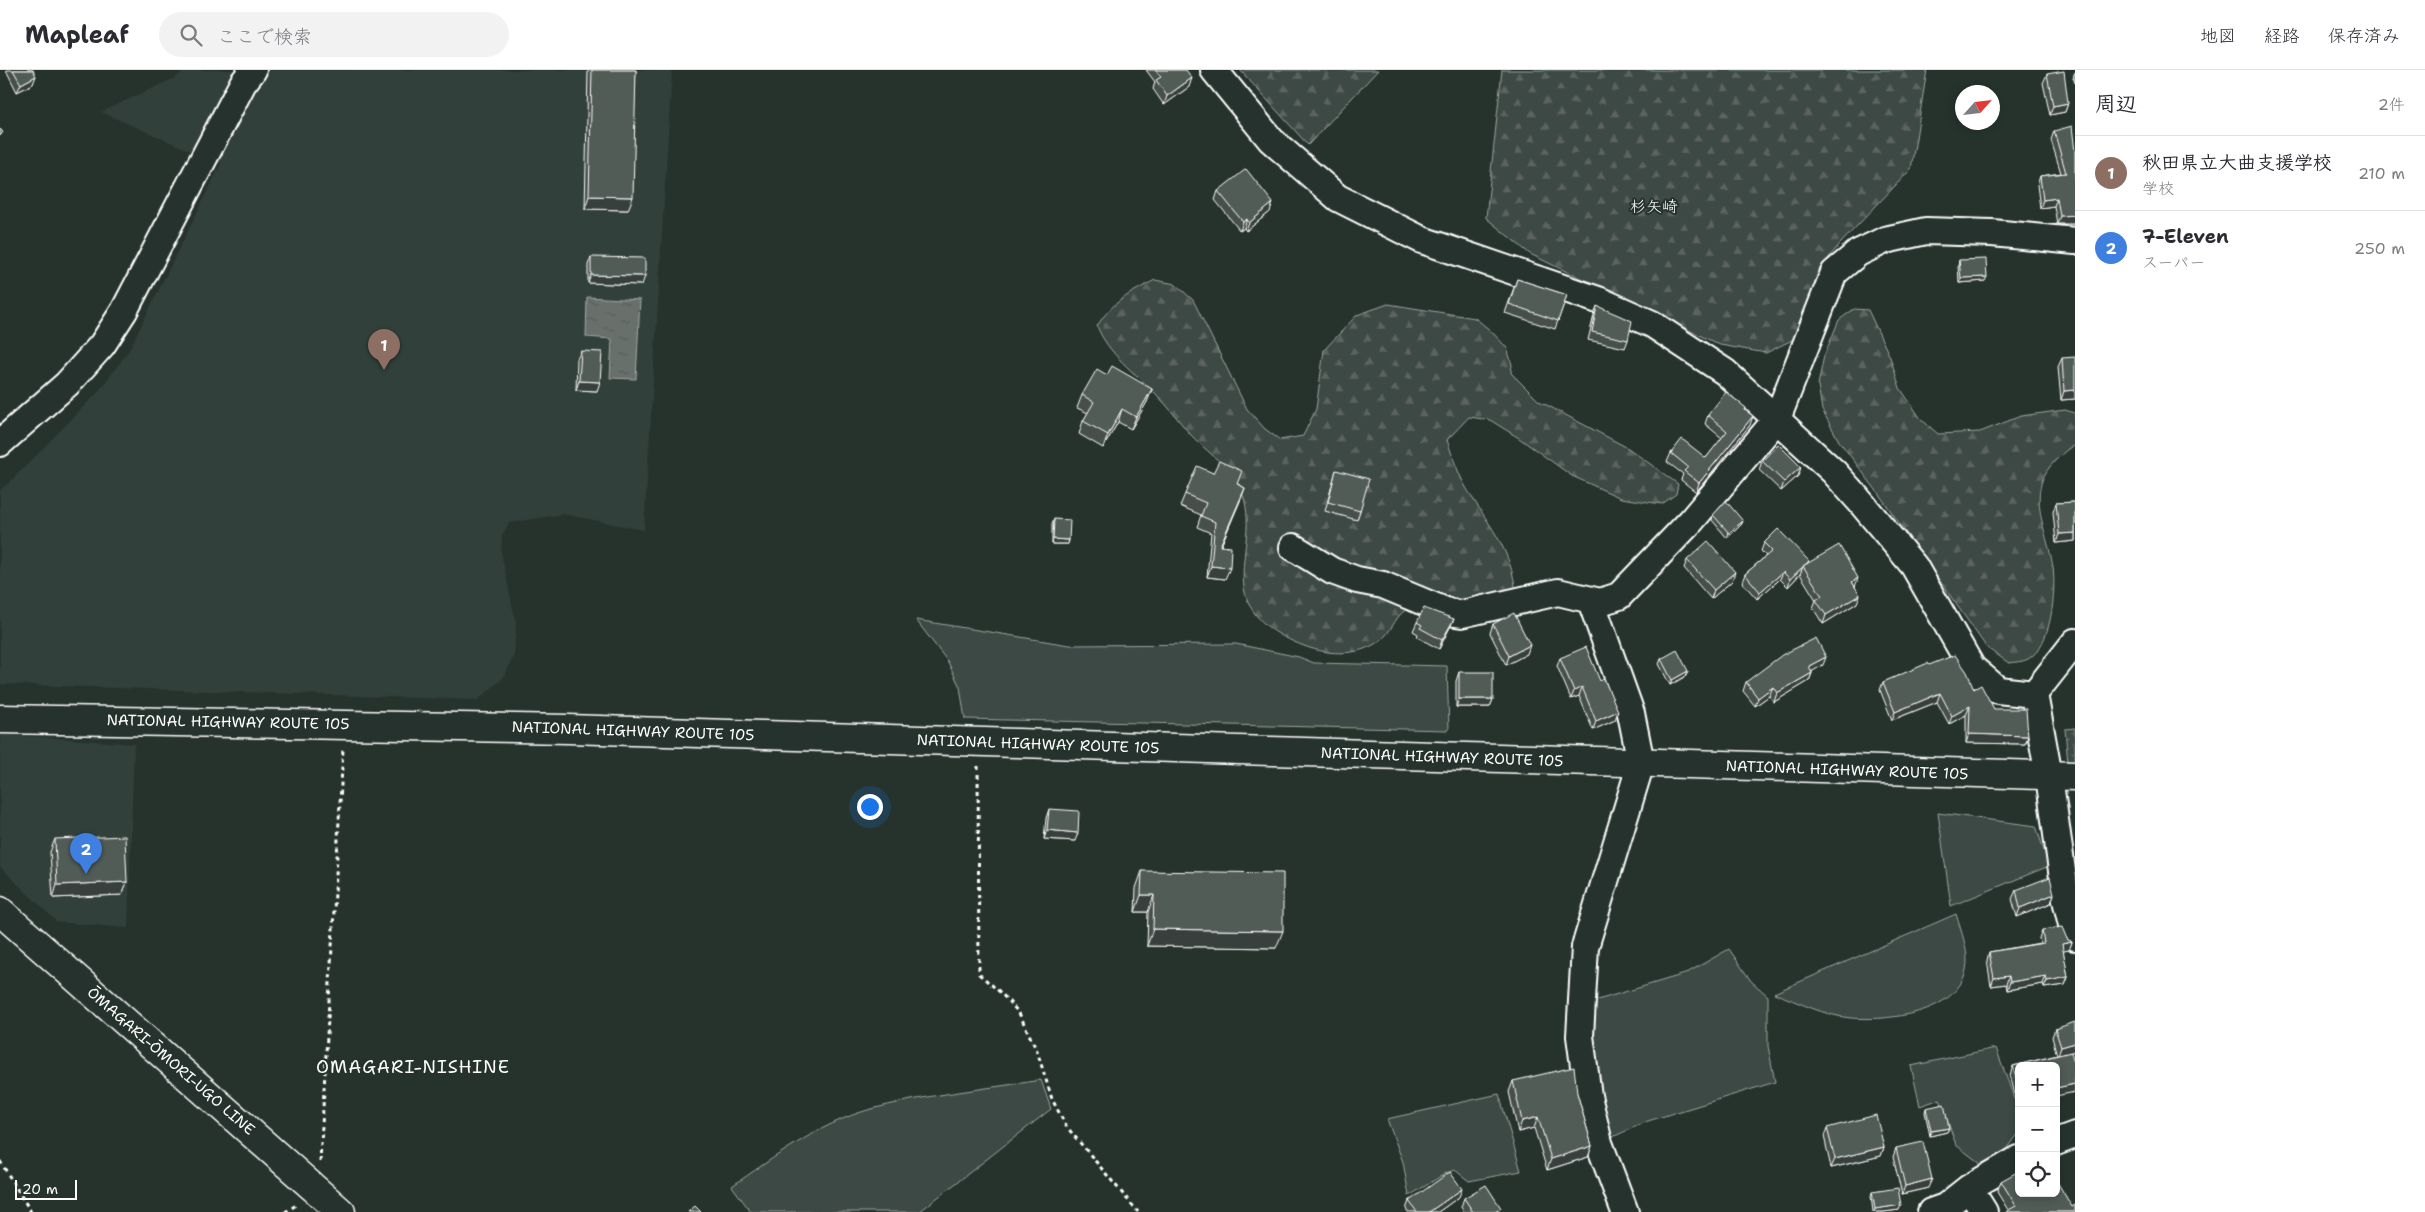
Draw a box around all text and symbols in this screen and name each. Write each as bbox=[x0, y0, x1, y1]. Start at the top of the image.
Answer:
search box bbox=[159, 12, 509, 57]
text: Mapleaf bbox=[25, 19, 129, 51]
icon: search bbox=[177, 21, 205, 49]
text: ここで検索 bbox=[217, 24, 312, 49]
text: 地図 bbox=[2200, 24, 2236, 48]
text: 経路 bbox=[2264, 24, 2300, 48]
text: 保存済み bbox=[2328, 24, 2400, 48]
north arrow bbox=[1955, 85, 2000, 130]
text: 周辺 bbox=[2095, 90, 2137, 118]
text: 2件 bbox=[2378, 94, 2405, 115]
text: 秋田県立大曲支援学校 bbox=[2142, 150, 2332, 175]
text: 1 bbox=[2107, 163, 2115, 184]
text: 210 m bbox=[2358, 163, 2405, 184]
text: 学校 bbox=[2142, 178, 2174, 199]
district label: 杉矢崎 bbox=[1630, 196, 1678, 217]
text: 7-Eleven bbox=[2142, 224, 2229, 249]
text: 2 bbox=[2105, 238, 2117, 259]
text: 250 m bbox=[2354, 238, 2405, 259]
text: スーパー bbox=[2142, 252, 2205, 273]
pin: 1 bbox=[368, 329, 400, 370]
street label: NATIONAL HIGHWAY ROUTE 105 bbox=[106, 710, 350, 734]
street label: NATIONAL HIGHWAY ROUTE 105 bbox=[511, 717, 755, 745]
street label: NATIONAL HIGHWAY ROUTE 105 bbox=[916, 730, 1160, 758]
street label: NATIONAL HIGHWAY ROUTE 105 bbox=[1320, 743, 1564, 771]
street label: NATIONAL HIGHWAY ROUTE 105 bbox=[1725, 756, 1969, 784]
your location bbox=[857, 794, 883, 820]
pin: 2 bbox=[70, 833, 102, 874]
street label: ŌMAGARI-ŌMORI-UGO LINE bbox=[83, 983, 259, 1139]
district label: OMAGARI-NISHINE bbox=[316, 1055, 510, 1079]
map controls bbox=[2015, 1062, 2060, 1197]
button: + bbox=[2015, 1062, 2060, 1107]
button: − bbox=[2015, 1107, 2060, 1152]
button: locate bbox=[2015, 1152, 2060, 1197]
scale bar bbox=[15, 1177, 78, 1200]
text: 20 m bbox=[22, 1180, 58, 1198]

